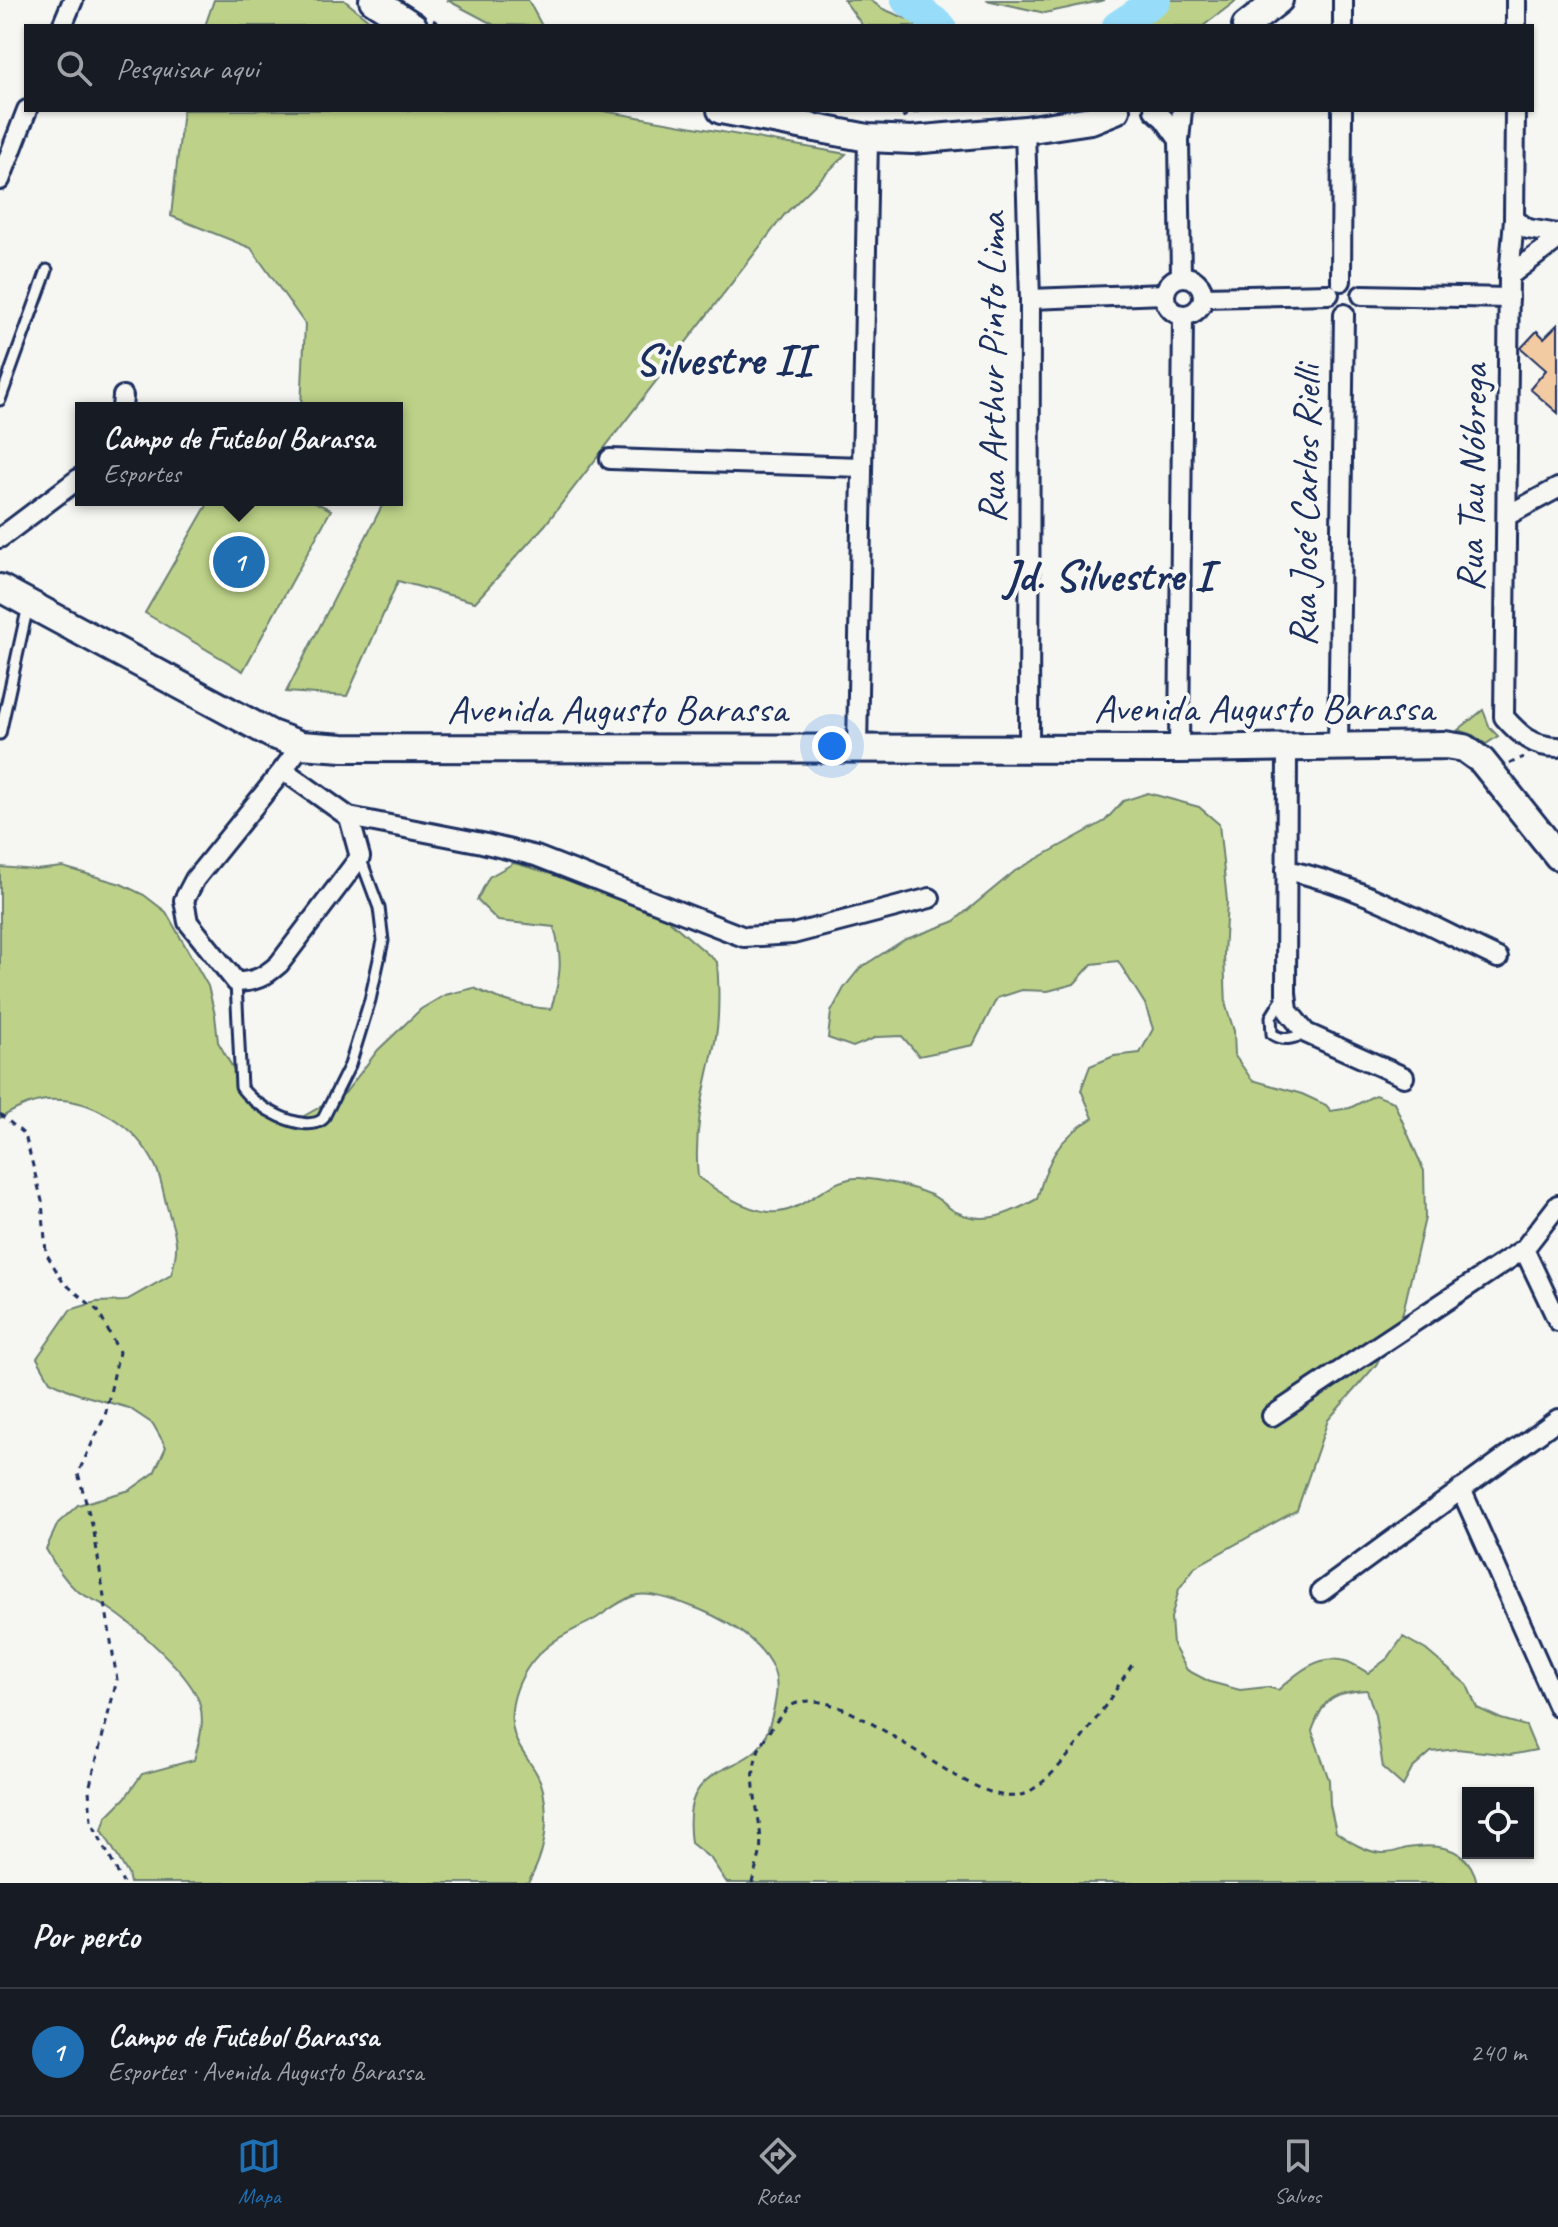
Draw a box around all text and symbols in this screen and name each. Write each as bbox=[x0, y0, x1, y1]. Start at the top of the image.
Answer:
search box bbox=[24, 24, 1534, 112]
icon: search bbox=[52, 46, 96, 90]
text: Pesquisar aqui bbox=[116, 49, 259, 87]
street label: Rua Arthur Pinto Lima bbox=[967, 210, 1017, 524]
district label: Silvestre II bbox=[635, 332, 820, 387]
street label: Rua José Carlos Rielli bbox=[1278, 360, 1333, 647]
street label: Rua Tau Nóbrega bbox=[1445, 361, 1499, 592]
popup bbox=[75, 402, 403, 506]
text: Campo de Futebol Barassa bbox=[104, 419, 374, 457]
text: Esportes bbox=[104, 457, 181, 490]
pin: 1 bbox=[213, 532, 265, 592]
district label: Jd. Silvestre I bbox=[1001, 548, 1222, 603]
street label: Avenida Augusto Barassa bbox=[1094, 683, 1438, 733]
street label: Avenida Augusto Barassa bbox=[447, 684, 791, 734]
your location bbox=[812, 726, 852, 766]
map controls bbox=[1462, 1787, 1534, 1859]
button: locate bbox=[1462, 1787, 1534, 1859]
text: Por perto bbox=[32, 1914, 140, 1957]
text: Campo de Futebol Barassa bbox=[108, 2017, 379, 2055]
text: 1 bbox=[52, 2036, 64, 2069]
text: 240 m bbox=[1470, 2036, 1526, 2069]
text: Esportes · Avenida Augusto Barassa bbox=[108, 2055, 423, 2088]
tab: Mapa bbox=[237, 2134, 281, 2210]
tab: Rotas bbox=[756, 2134, 800, 2210]
tab: Salvos bbox=[1274, 2134, 1321, 2210]

